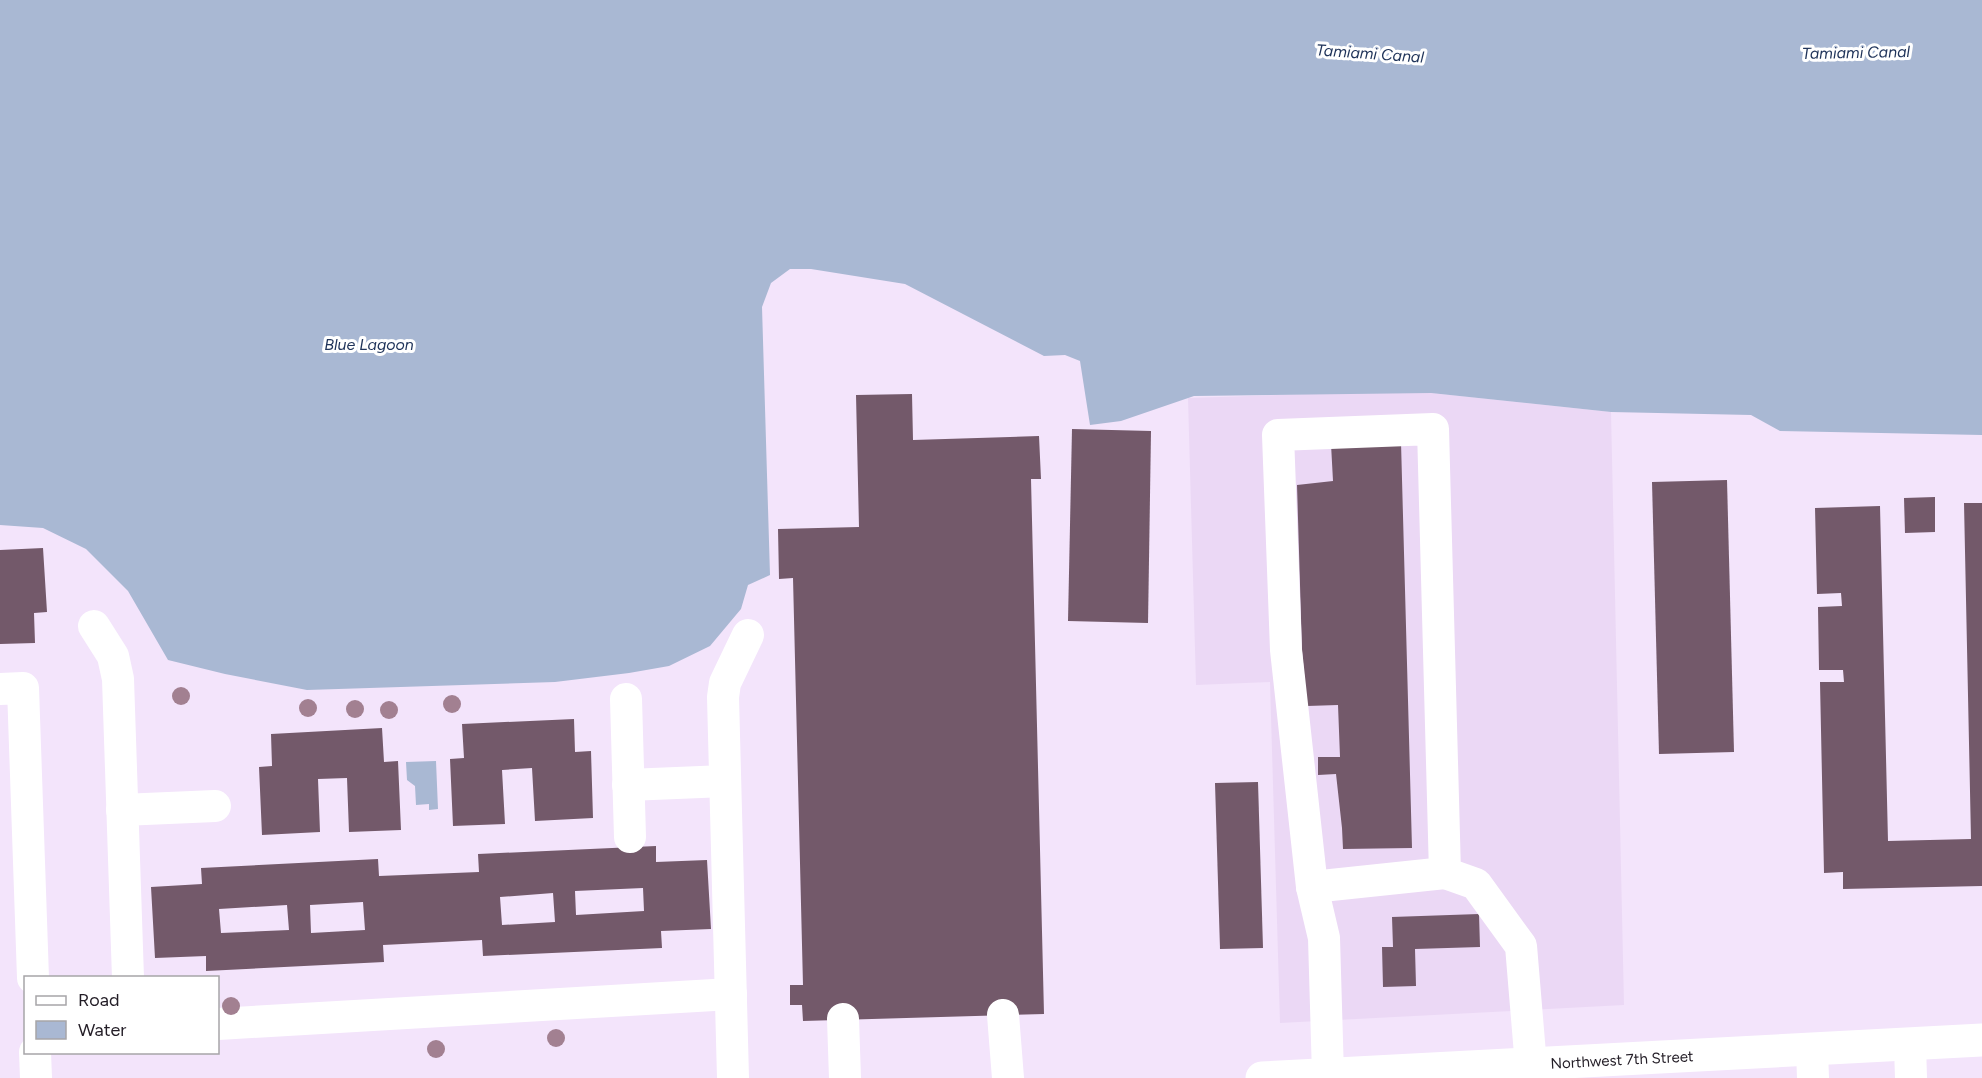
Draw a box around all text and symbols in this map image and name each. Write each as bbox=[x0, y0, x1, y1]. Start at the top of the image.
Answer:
water label: Tamiami Canal bbox=[1315, 40, 1425, 67]
water label: Tamiami Canal bbox=[1802, 42, 1911, 63]
water label: Blue Lagoon bbox=[324, 335, 414, 354]
legend bbox=[24, 976, 219, 1054]
text: Road bbox=[78, 989, 119, 1011]
text: Water bbox=[78, 1019, 126, 1041]
street label: Northwest 7th Street bbox=[1550, 1047, 1694, 1073]

